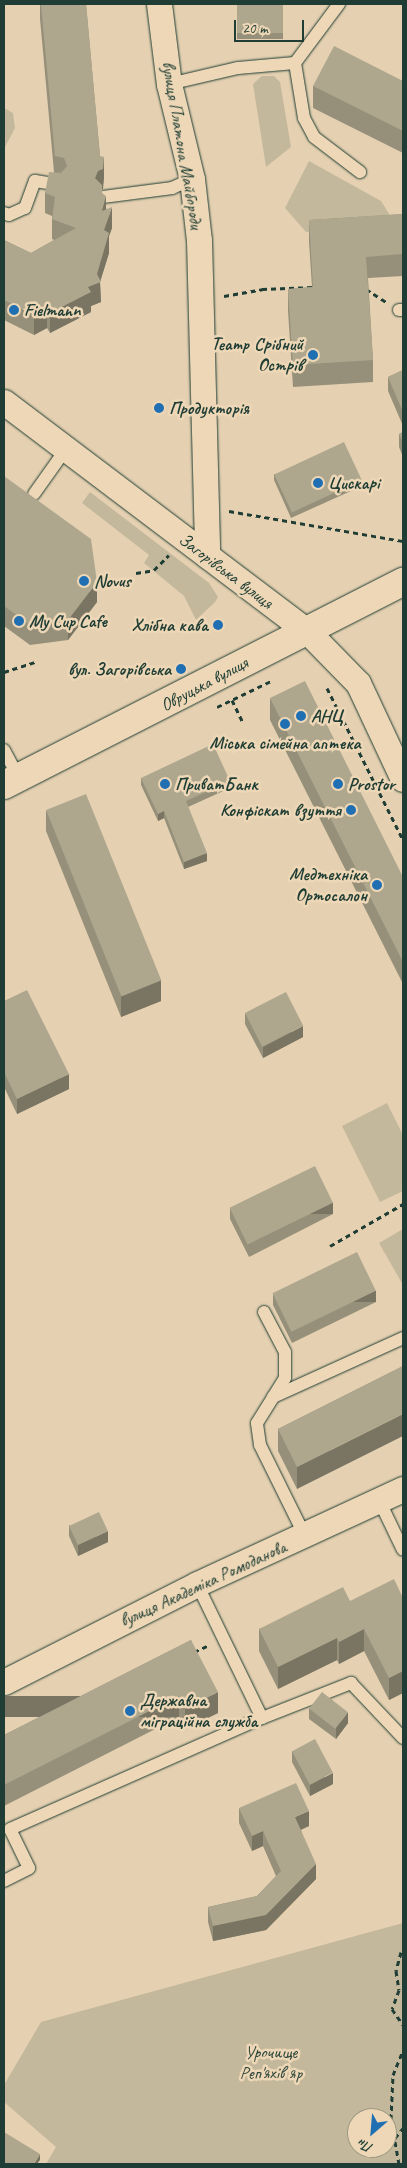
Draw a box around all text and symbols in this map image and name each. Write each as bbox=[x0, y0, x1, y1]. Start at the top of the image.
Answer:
scale bar bbox=[237, 10, 307, 42]
text: 20 m bbox=[242, 19, 268, 38]
street label: вулиця Платона Майбороди bbox=[157, 60, 207, 230]
place label: Fielmann bbox=[24, 299, 80, 321]
marker: Fielmann bbox=[8, 304, 20, 316]
place label: Театр Срібний Острів bbox=[213, 334, 303, 376]
marker: Театр Срібний Острів bbox=[307, 349, 319, 361]
place label: Продукторія bbox=[169, 397, 249, 419]
marker: Продукторія bbox=[153, 402, 165, 414]
place label: Цискарі bbox=[328, 472, 380, 494]
marker: Цискарі bbox=[312, 477, 324, 489]
street label: Загорівська вулиця bbox=[174, 528, 278, 614]
place label: Novus bbox=[94, 570, 131, 592]
marker: Novus bbox=[78, 575, 90, 587]
place label: My Cup Cafe bbox=[29, 610, 107, 632]
place label: Хлібна кава bbox=[132, 614, 208, 636]
marker: My Cup Cafe bbox=[13, 615, 25, 627]
marker: Хлібна кава bbox=[212, 619, 224, 631]
street label: Овруцька вулиця bbox=[156, 652, 252, 716]
place label: вул. Загорівська bbox=[68, 658, 171, 680]
marker: вул. Загорівська bbox=[175, 663, 187, 675]
place label: АНЦ bbox=[311, 705, 343, 727]
marker: АНЦ bbox=[295, 710, 307, 722]
marker: Міська сімейна аптека bbox=[279, 718, 291, 730]
place label: Міська сімейна аптека bbox=[209, 732, 361, 754]
place label: ПриватБанк bbox=[175, 773, 258, 795]
place label: Prostor bbox=[348, 773, 395, 795]
marker: ПриватБанк bbox=[159, 778, 171, 790]
marker: Prostor bbox=[332, 778, 344, 790]
place label: Конфіскат взуття bbox=[221, 799, 341, 821]
marker: Конфіскат взуття bbox=[345, 804, 357, 816]
place label: Медтехніка Ортосалон bbox=[289, 864, 367, 906]
marker: Медтехніка Ортосалон bbox=[371, 879, 383, 891]
street label: вулиця Академіка Ромоданова bbox=[117, 1536, 289, 1632]
place label: Державна міграційна служба bbox=[140, 1690, 256, 1732]
marker: Державна міграційна служба bbox=[124, 1705, 136, 1717]
park label: Урочище Реп'яхів яр bbox=[240, 2042, 302, 2084]
north arrow bbox=[347, 2108, 397, 2158]
text: Пн bbox=[355, 2135, 376, 2157]

